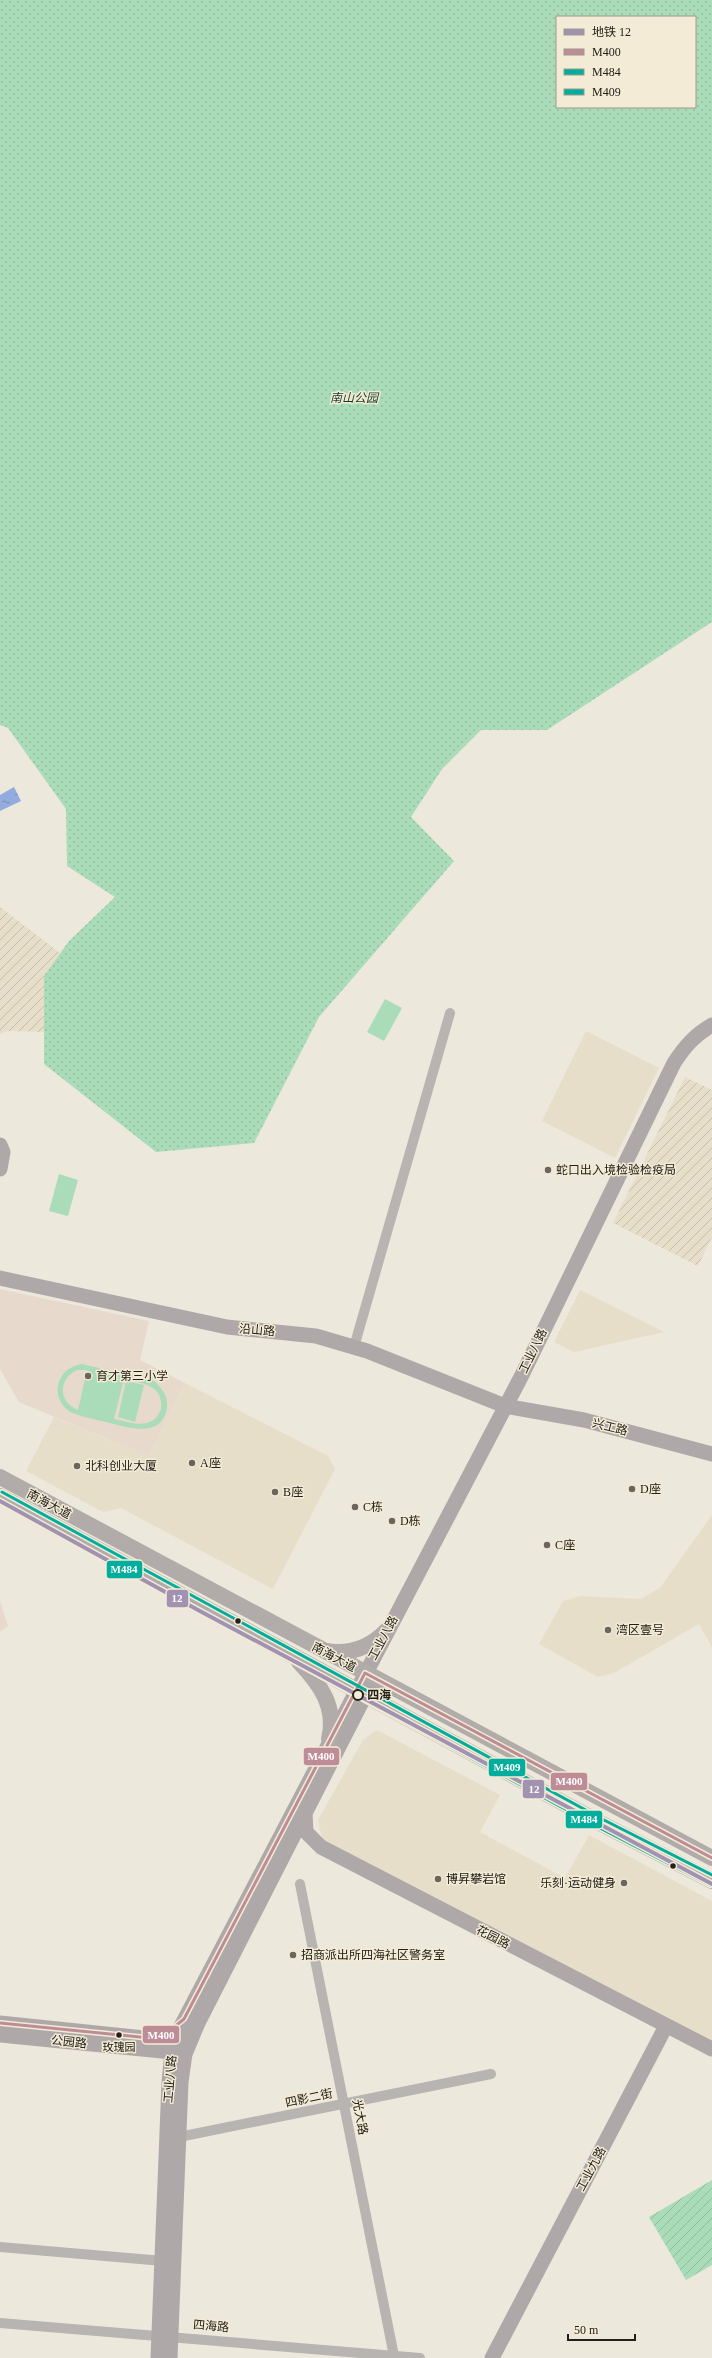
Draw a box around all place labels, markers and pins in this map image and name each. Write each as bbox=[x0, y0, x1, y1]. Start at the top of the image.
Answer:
place label: 蛇口出入境检验检疫局 bbox=[556, 1163, 676, 1177]
marker: 蛇口出入境检验检疫局 bbox=[543, 1165, 553, 1175]
place label: 育才第三小学 bbox=[96, 1369, 168, 1383]
marker: 育才第三小学 bbox=[83, 1371, 93, 1381]
place label: A座 bbox=[200, 1456, 221, 1470]
marker: A座 bbox=[187, 1458, 197, 1468]
place label: 北科创业大厦 bbox=[85, 1459, 157, 1473]
marker: 北科创业大厦 bbox=[72, 1461, 82, 1471]
place label: D座 bbox=[640, 1482, 661, 1496]
marker: D座 bbox=[627, 1484, 637, 1494]
place label: B座 bbox=[283, 1485, 303, 1499]
marker: B座 bbox=[270, 1487, 280, 1497]
place label: C栋 bbox=[363, 1500, 383, 1514]
marker: C栋 bbox=[350, 1502, 360, 1512]
place label: D栋 bbox=[400, 1514, 421, 1528]
marker: D栋 bbox=[387, 1516, 397, 1526]
place label: C座 bbox=[555, 1538, 575, 1552]
marker: C座 bbox=[542, 1540, 552, 1550]
unlabelled marker bbox=[233, 1616, 243, 1626]
place label: 湾区壹号 bbox=[616, 1623, 664, 1637]
marker: 湾区壹号 bbox=[603, 1625, 613, 1635]
place label: 四海 bbox=[367, 1688, 391, 1702]
marker: 四海 bbox=[352, 1689, 364, 1701]
unlabelled marker bbox=[668, 1861, 678, 1871]
place label: 博昇攀岩馆 bbox=[446, 1872, 506, 1886]
marker: 博昇攀岩馆 bbox=[433, 1874, 443, 1884]
place label: 乐刻·运动健身 bbox=[540, 1876, 616, 1890]
marker: 乐刻·运动健身 bbox=[619, 1878, 629, 1888]
place label: 招商派出所四海社区警务室 bbox=[301, 1948, 445, 1962]
marker: 招商派出所四海社区警务室 bbox=[288, 1950, 298, 1960]
marker: 玫瑰园 bbox=[114, 2030, 124, 2040]
place label: 玫瑰园 bbox=[103, 2041, 136, 2053]

